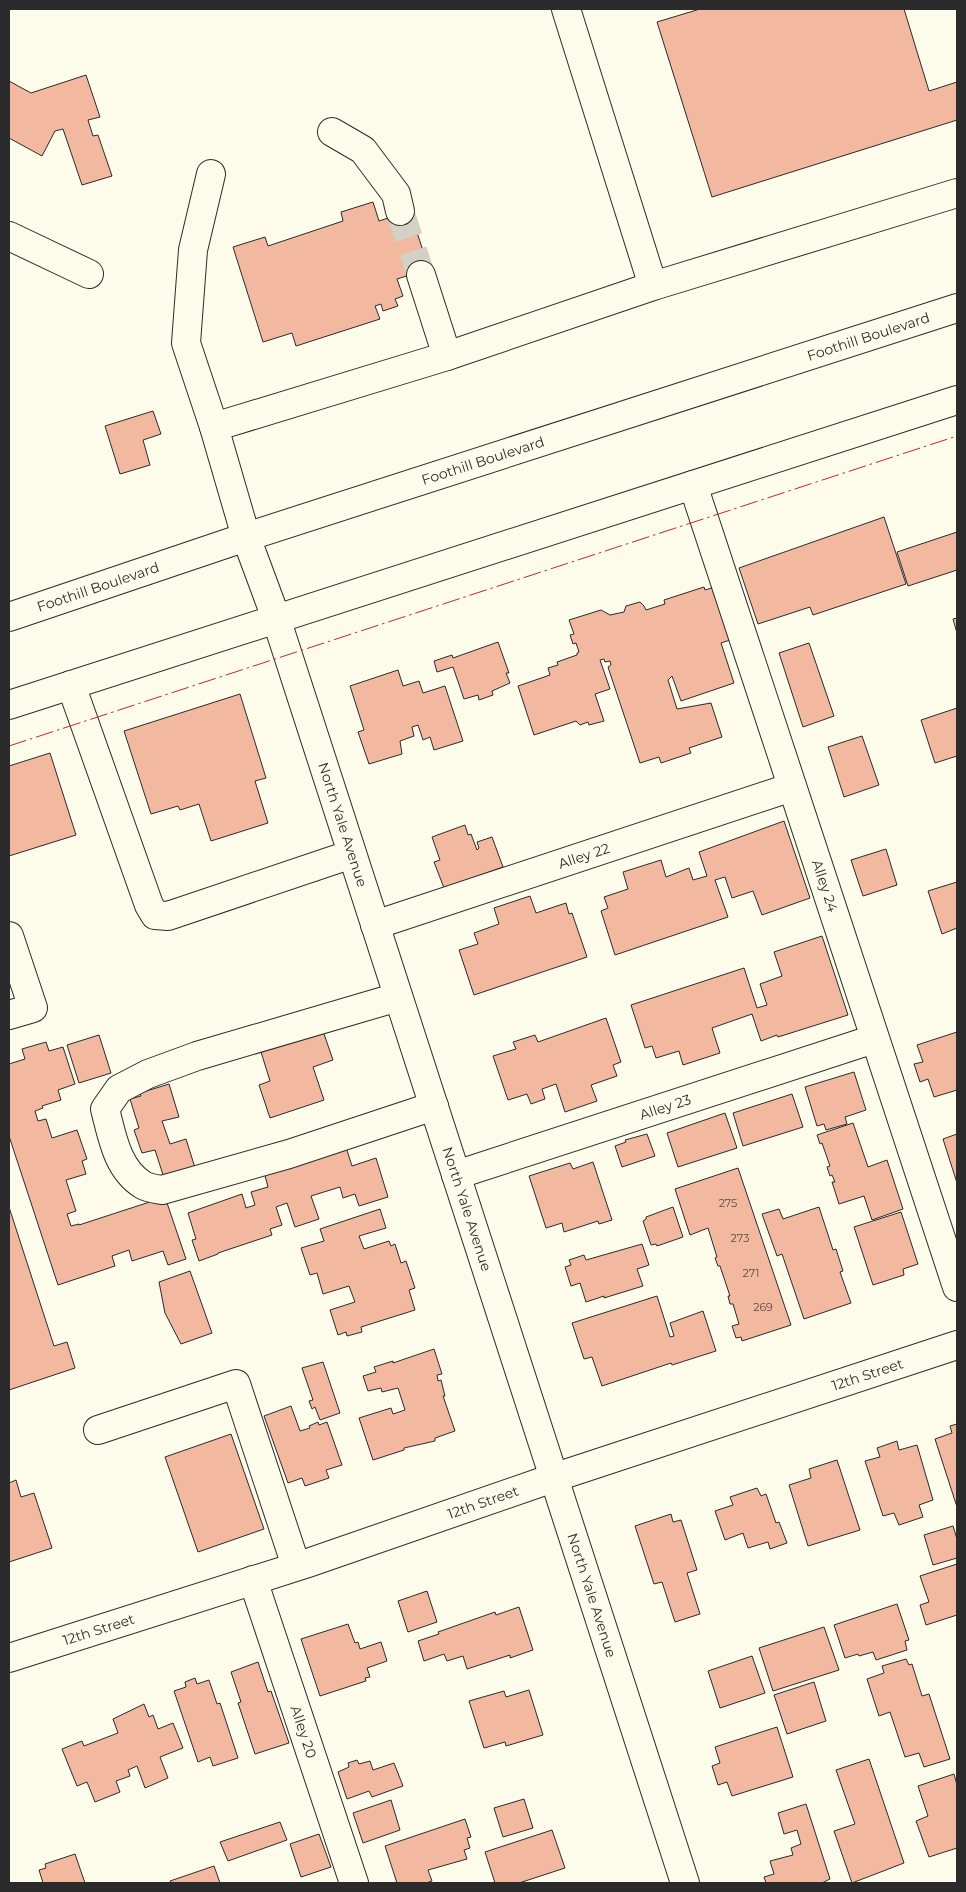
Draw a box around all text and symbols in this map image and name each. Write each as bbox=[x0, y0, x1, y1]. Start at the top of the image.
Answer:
street label: Foothill Boulevard bbox=[805, 308, 932, 365]
street label: Foothill Boulevard bbox=[419, 433, 546, 489]
street label: Foothill Boulevard bbox=[35, 558, 161, 616]
street label: North Yale Avenue bbox=[314, 760, 371, 889]
street label: Alley 22 bbox=[556, 839, 612, 873]
street label: Alley 24 bbox=[808, 857, 842, 915]
street label: Alley 23 bbox=[637, 1090, 693, 1124]
street label: North Yale Avenue bbox=[439, 1144, 496, 1274]
house number: 275 bbox=[719, 1196, 737, 1210]
house number: 273 bbox=[731, 1231, 749, 1245]
house number: 271 bbox=[743, 1266, 759, 1280]
house number: 269 bbox=[753, 1300, 773, 1314]
street label: 12th Street bbox=[829, 1354, 906, 1395]
street label: 12th Street bbox=[445, 1481, 521, 1523]
street label: North Yale Avenue bbox=[563, 1531, 621, 1660]
street label: 12th Street bbox=[60, 1610, 137, 1649]
street label: Alley 20 bbox=[286, 1703, 321, 1760]

